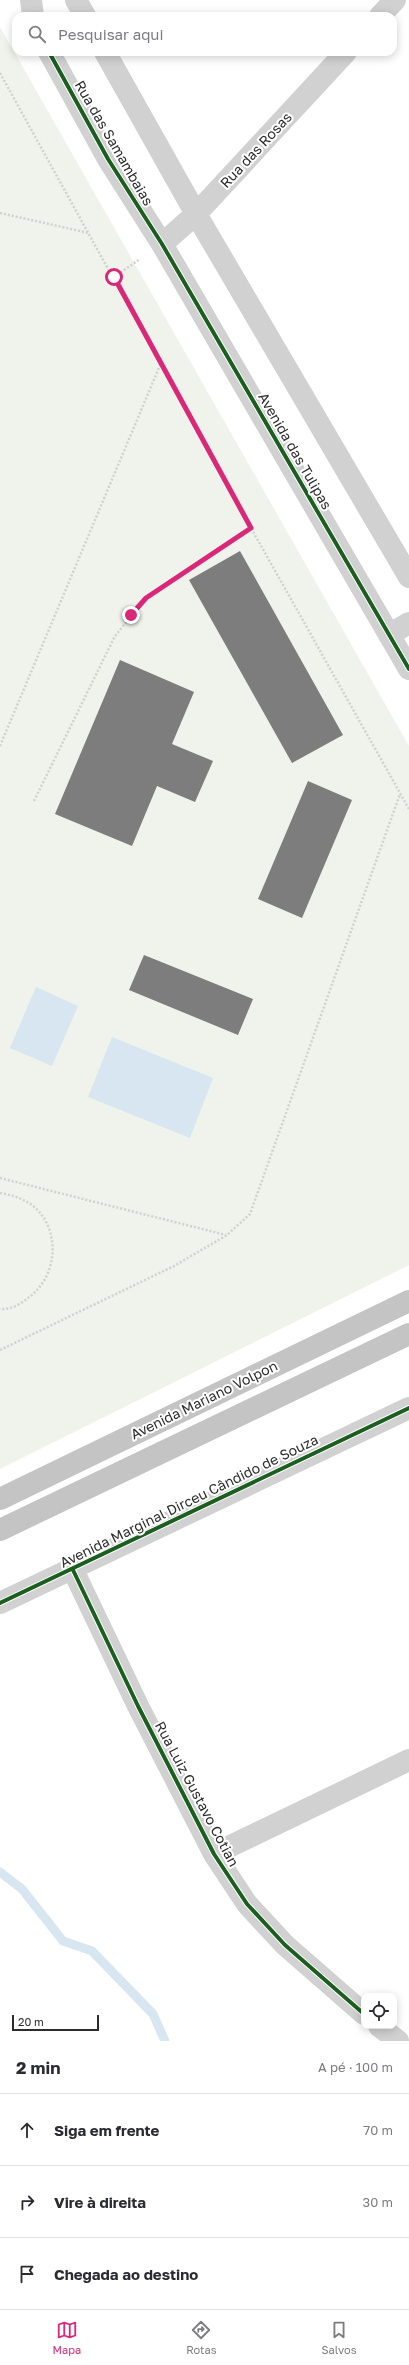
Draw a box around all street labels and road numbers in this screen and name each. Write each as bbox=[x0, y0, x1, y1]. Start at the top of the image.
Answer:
street label: Rua das Samambaias bbox=[72, 77, 157, 208]
street label: Rua das Rosas bbox=[216, 108, 295, 191]
street label: Avenida das Tulipas bbox=[255, 389, 336, 512]
street label: Avenida Mariano Volpon bbox=[128, 1357, 280, 1443]
street label: Avenida Marginal Dirceu Cândido de Souza bbox=[57, 1430, 321, 1571]
street label: Rua Luiz Gustavo Cotian bbox=[152, 1718, 243, 1869]

